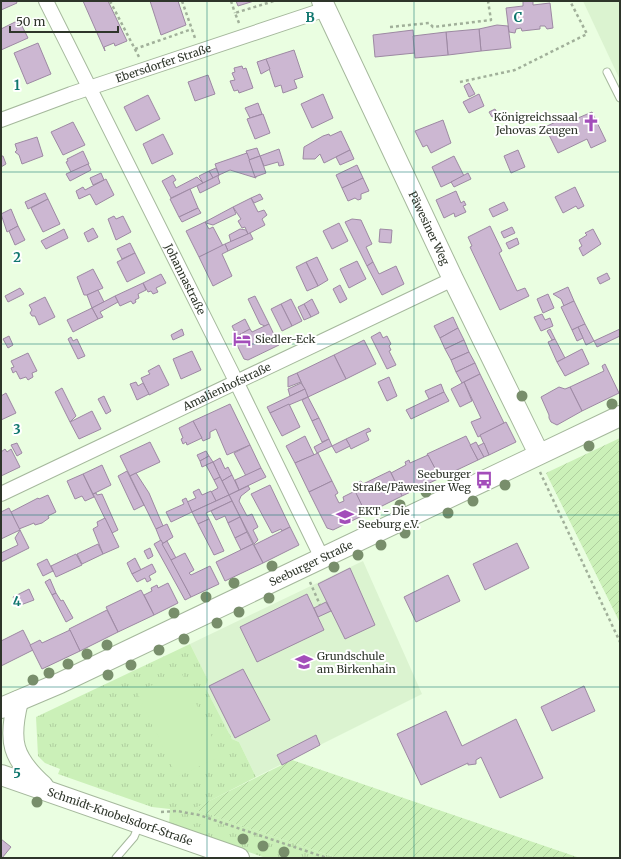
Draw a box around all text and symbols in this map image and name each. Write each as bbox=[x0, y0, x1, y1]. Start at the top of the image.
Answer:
scale bar bbox=[10, 8, 118, 34]
text: B bbox=[305, 9, 315, 26]
text: C bbox=[514, 9, 523, 26]
text: 50 m bbox=[16, 14, 45, 29]
street label: Ebersdorfer Straße bbox=[114, 41, 213, 86]
text: 1 bbox=[14, 77, 20, 94]
place label: Königreichssaal Jehovas Zeugen bbox=[493, 110, 579, 137]
church icon: Königreichssaal Jehovas Zeugen bbox=[581, 113, 601, 133]
street label: Päwesiner Weg bbox=[406, 189, 453, 268]
street label: Johannastraße bbox=[161, 241, 209, 317]
text: 2 bbox=[13, 249, 21, 266]
hotel icon: Siedler-Eck bbox=[232, 329, 252, 349]
place label: Siedler-Eck bbox=[255, 332, 316, 346]
street label: Amalienhofstraße bbox=[180, 360, 273, 414]
text: 3 bbox=[13, 421, 21, 438]
place label: Seeburger Straße/Päwesiner Weg bbox=[352, 467, 471, 494]
bus stop icon: Seeburger Straße/Päwesiner Weg bbox=[474, 470, 494, 490]
place label: EKT - Die Seeburg e.V. bbox=[358, 504, 420, 531]
school or university icon: EKT - Die Seeburg e.V. bbox=[335, 507, 355, 527]
street label: Seeburger Straße bbox=[267, 537, 355, 589]
text: 4 bbox=[13, 593, 22, 610]
place label: Grundschule am Birkenhain bbox=[317, 649, 396, 676]
school or university icon: Grundschule am Birkenhain bbox=[294, 652, 314, 672]
text: 5 bbox=[13, 765, 21, 782]
street label: Schmidt-Knobelsdorf-Straße bbox=[45, 785, 195, 848]

